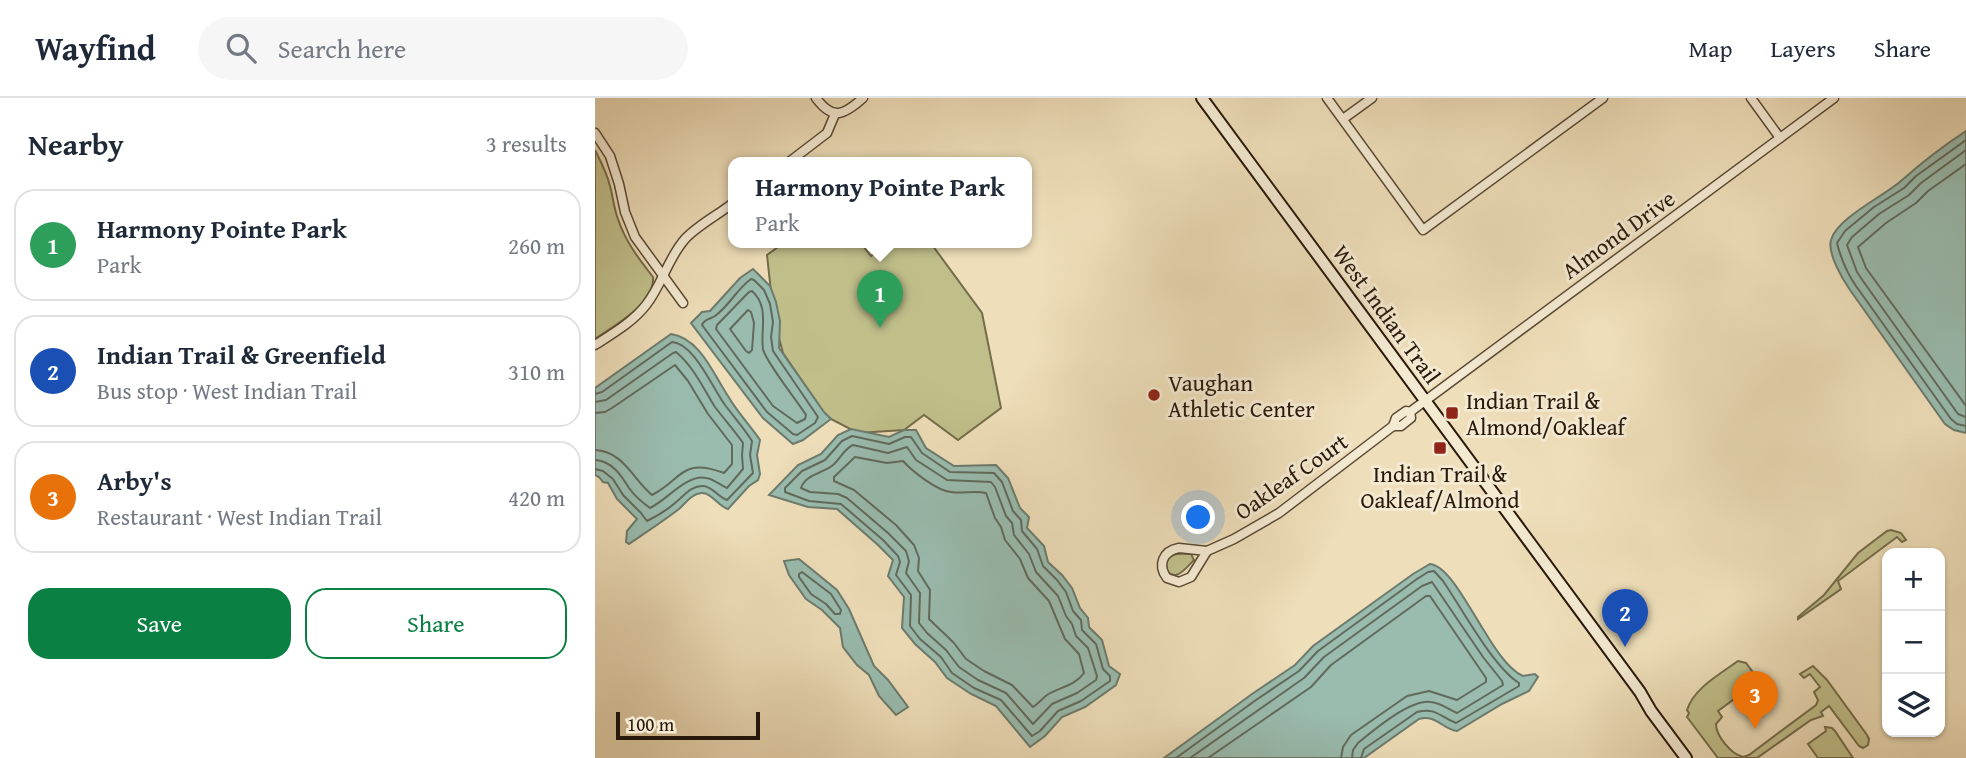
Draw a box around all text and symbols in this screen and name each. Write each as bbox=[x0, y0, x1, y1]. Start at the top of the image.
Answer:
search box bbox=[198, 17, 688, 80]
text: Wayfind bbox=[35, 24, 156, 72]
icon: search bbox=[222, 29, 260, 67]
text: Search here bbox=[278, 29, 406, 68]
text: Map bbox=[1689, 31, 1732, 66]
text: Layers bbox=[1770, 31, 1836, 66]
text: Share bbox=[1874, 31, 1931, 66]
text: Nearby bbox=[28, 122, 124, 166]
text: 3 results bbox=[486, 127, 567, 160]
popup bbox=[728, 157, 1032, 248]
text: Harmony Pointe Park bbox=[755, 167, 1005, 206]
street label: Almond Drive bbox=[1555, 182, 1681, 286]
text: Park bbox=[755, 206, 800, 239]
text: Harmony Pointe Park bbox=[97, 209, 347, 248]
text: 1 bbox=[47, 229, 59, 262]
text: 260 m bbox=[508, 229, 565, 262]
street label: West Indian Trail bbox=[1325, 237, 1449, 391]
text: Park bbox=[97, 248, 141, 281]
pin: 1 bbox=[857, 270, 903, 328]
text: Indian Trail & Greenfield bbox=[97, 335, 386, 374]
text: 2 bbox=[47, 355, 59, 388]
text: 310 m bbox=[508, 355, 565, 388]
place label: Vaughan Athletic Center bbox=[1168, 366, 1315, 425]
text: Bus stop · West Indian Trail bbox=[97, 374, 357, 407]
place label: Indian Trail & Almond/Oakleaf bbox=[1466, 384, 1628, 443]
marker: Vaughan Athletic Center bbox=[1146, 387, 1162, 403]
marker: Indian Trail & Almond/Oakleaf bbox=[1444, 405, 1460, 421]
street label: Oakleaf Court bbox=[1228, 425, 1354, 527]
marker: Indian Trail & Oakleaf/Almond bbox=[1432, 440, 1448, 456]
place label: Indian Trail & Oakleaf/Almond bbox=[1361, 457, 1520, 516]
text: Arby's bbox=[97, 461, 172, 500]
text: 3 bbox=[47, 481, 59, 514]
text: 420 m bbox=[508, 481, 565, 514]
text: Restaurant · West Indian Trail bbox=[97, 500, 382, 533]
your location bbox=[1181, 500, 1215, 534]
map controls bbox=[1882, 548, 1945, 737]
button: + bbox=[1882, 548, 1945, 611]
button: Save bbox=[28, 588, 291, 659]
button: Share bbox=[305, 588, 567, 659]
pin: 2 bbox=[1602, 589, 1648, 647]
button: − bbox=[1882, 611, 1945, 674]
pin: 3 bbox=[1732, 671, 1778, 729]
button: layers bbox=[1882, 674, 1945, 737]
scale bar bbox=[616, 709, 759, 741]
text: 100 m bbox=[627, 710, 674, 738]

